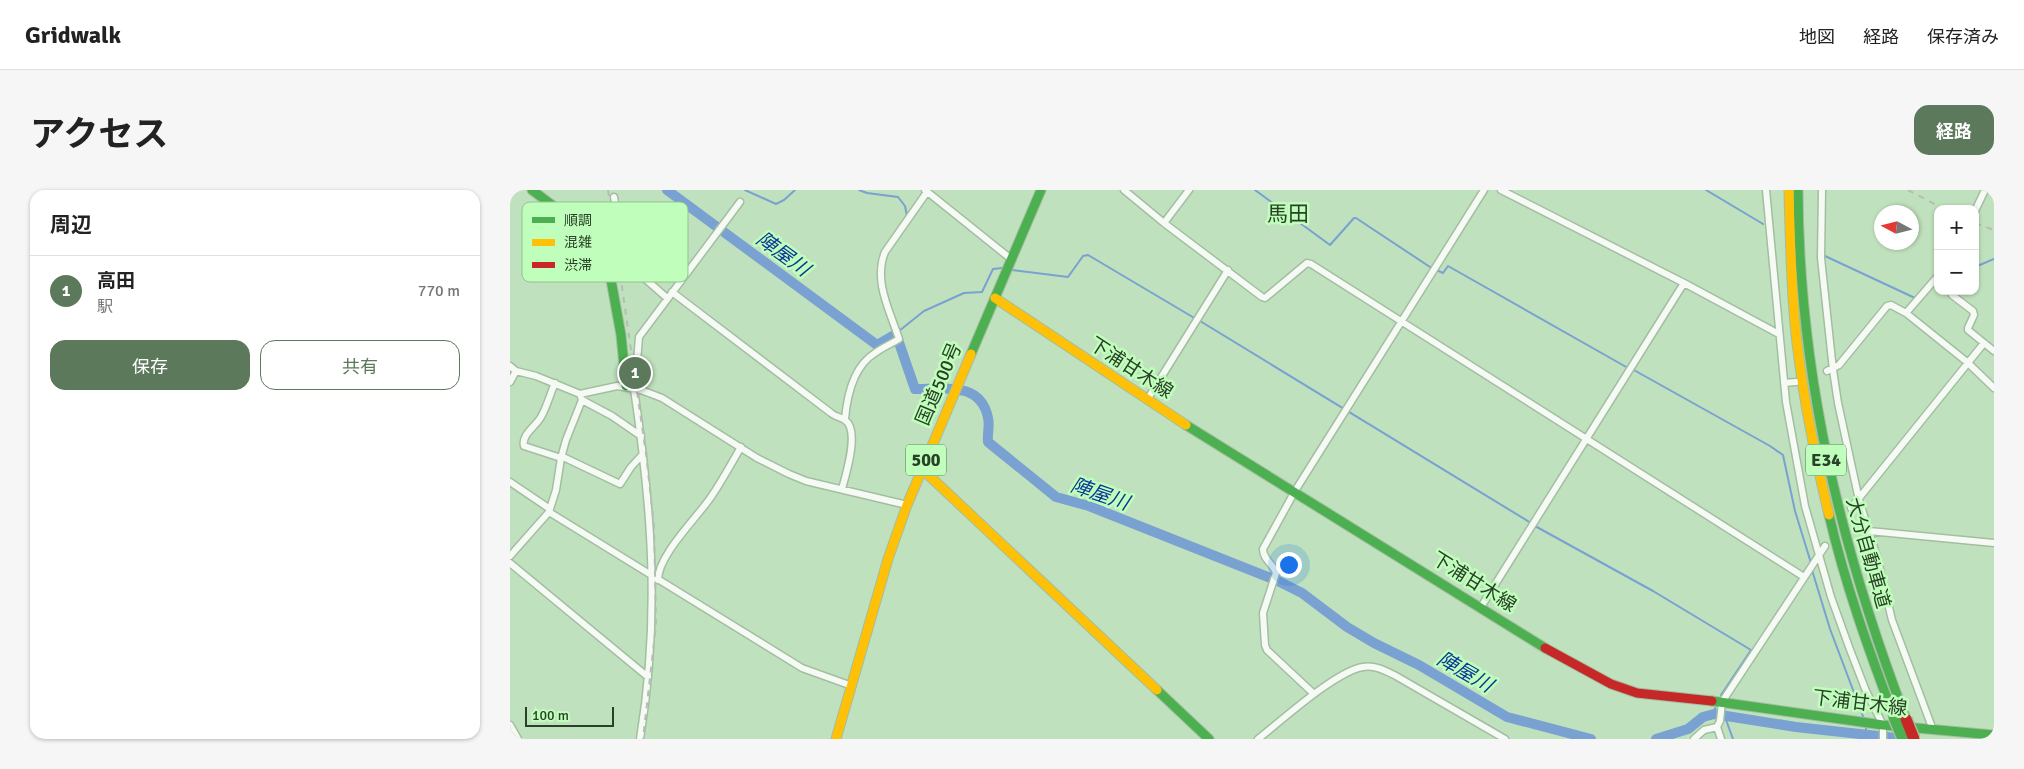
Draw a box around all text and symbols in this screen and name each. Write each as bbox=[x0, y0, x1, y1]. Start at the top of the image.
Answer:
text: Gridwalk bbox=[25, 20, 121, 50]
text: 地図 bbox=[1799, 26, 1835, 48]
text: 経路 bbox=[1863, 26, 1899, 48]
text: 保存済み bbox=[1927, 26, 1999, 48]
button: 経路 bbox=[1914, 105, 1994, 155]
text: アクセス bbox=[30, 113, 168, 156]
district label: 馬田 bbox=[1267, 201, 1309, 227]
legend bbox=[522, 202, 688, 282]
north arrow bbox=[1874, 205, 1919, 250]
map controls bbox=[1934, 205, 1979, 295]
button: + bbox=[1934, 205, 1979, 250]
text: 周辺 bbox=[50, 212, 92, 238]
text: 順調 bbox=[564, 212, 592, 229]
water label: 陣屋川 bbox=[751, 226, 816, 283]
text: 混雑 bbox=[564, 234, 592, 251]
button: − bbox=[1934, 250, 1979, 295]
text: 渋滞 bbox=[564, 257, 592, 274]
text: 高田 bbox=[97, 269, 135, 293]
text: 1 bbox=[62, 281, 70, 301]
text: 770 m bbox=[418, 281, 460, 301]
text: 駅 bbox=[97, 297, 113, 317]
street label: 下浦甘木線 bbox=[1085, 332, 1177, 404]
street label: 国道500号 bbox=[911, 339, 967, 429]
button: 保存 bbox=[50, 340, 250, 390]
button: 共有 bbox=[260, 340, 460, 390]
pin: 1 bbox=[619, 354, 651, 392]
road number: 500 bbox=[906, 444, 946, 476]
road number: E34 bbox=[1806, 444, 1846, 476]
water label: 陣屋川 bbox=[1068, 472, 1134, 516]
street label: 大分自動車道 bbox=[1841, 495, 1895, 611]
street label: 下浦甘木線 bbox=[1427, 547, 1521, 617]
your location bbox=[1276, 552, 1302, 578]
water label: 陣屋川 bbox=[1433, 646, 1499, 699]
street label: 下浦甘木線 bbox=[1811, 685, 1909, 721]
scale bar bbox=[525, 704, 614, 727]
text: 100 m bbox=[532, 707, 569, 724]

